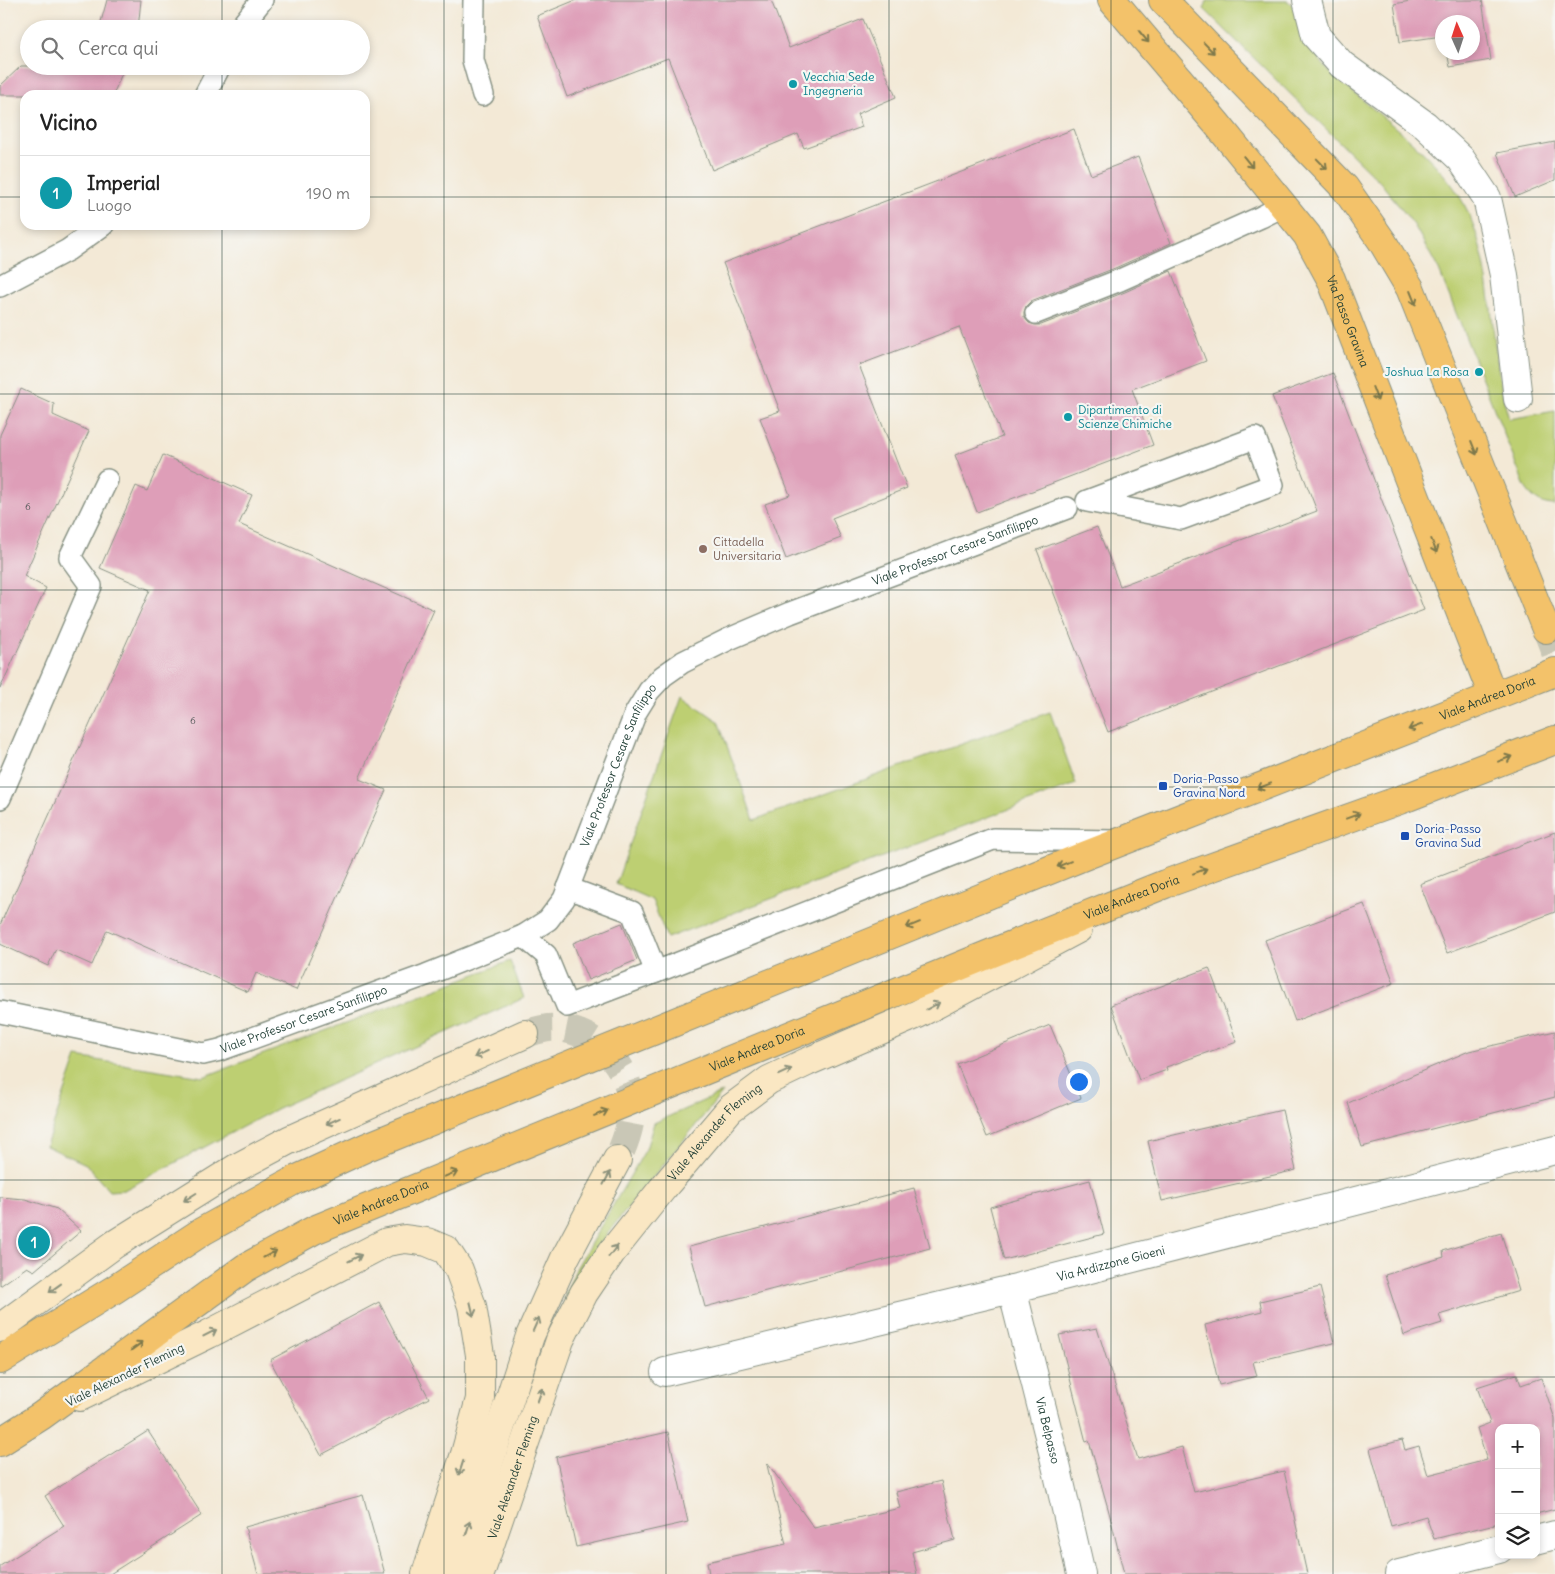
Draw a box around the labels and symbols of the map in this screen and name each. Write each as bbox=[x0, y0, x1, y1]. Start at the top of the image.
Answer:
north arrow bbox=[1435, 15, 1480, 60]
one-way arrow bbox=[1138, 31, 1149, 44]
one-way arrow bbox=[1203, 41, 1215, 54]
place label: Vecchia Sede Ingegneria bbox=[803, 69, 875, 98]
marker: Vecchia Sede Ingegneria bbox=[787, 78, 799, 90]
one-way arrow bbox=[1242, 155, 1253, 168]
one-way arrow bbox=[1316, 158, 1328, 170]
street label: Via Passo Gravina bbox=[1323, 273, 1373, 369]
one-way arrow bbox=[1409, 290, 1419, 305]
place label: Joshua La Rosa bbox=[1384, 364, 1469, 379]
marker: Joshua La Rosa bbox=[1473, 366, 1485, 378]
one-way arrow bbox=[1371, 386, 1381, 401]
place label: Dipartimento di Scienze Chimiche bbox=[1078, 402, 1172, 431]
marker: Dipartimento di Scienze Chimiche bbox=[1062, 411, 1074, 423]
one-way arrow bbox=[1470, 440, 1479, 456]
house number: 6 bbox=[25, 500, 31, 513]
street label: Viale Professor Cesare Sanfilippo bbox=[870, 512, 1040, 588]
place label: Cittadella Universitaria bbox=[713, 534, 782, 563]
one-way arrow bbox=[1430, 538, 1439, 553]
marker: Cittadella Universitaria bbox=[697, 543, 709, 555]
street label: Viale Andrea Doria bbox=[1437, 672, 1537, 723]
street label: Viale Professor Cesare Sanfilippo bbox=[577, 680, 659, 849]
house number: 6 bbox=[190, 714, 196, 727]
one-way arrow bbox=[1408, 722, 1423, 732]
one-way arrow bbox=[1497, 754, 1512, 763]
place label: Doria-Passo Gravina Nord bbox=[1173, 771, 1245, 800]
marker: Doria-Passo Gravina Nord bbox=[1157, 780, 1169, 792]
one-way arrow bbox=[1257, 782, 1272, 791]
one-way arrow bbox=[1345, 811, 1360, 820]
place label: Doria-Passo Gravina Sud bbox=[1415, 821, 1481, 850]
marker: Doria-Passo Gravina Sud bbox=[1399, 830, 1411, 842]
one-way arrow bbox=[1057, 860, 1072, 870]
one-way arrow bbox=[1192, 866, 1207, 875]
street label: Viale Andrea Doria bbox=[1082, 871, 1181, 923]
one-way arrow bbox=[906, 921, 921, 931]
street label: Viale Professor Cesare Sanfilippo bbox=[218, 982, 389, 1056]
one-way arrow bbox=[925, 1001, 940, 1011]
street label: Viale Andrea Doria bbox=[707, 1022, 807, 1075]
one-way arrow bbox=[474, 1050, 489, 1060]
one-way arrow bbox=[777, 1067, 792, 1076]
your location bbox=[1066, 1069, 1092, 1095]
street label: Viale Alexander Fleming bbox=[664, 1080, 764, 1184]
one-way arrow bbox=[593, 1107, 608, 1117]
one-way arrow bbox=[326, 1116, 341, 1126]
one-way arrow bbox=[443, 1169, 458, 1179]
one-way arrow bbox=[603, 1171, 613, 1186]
street label: Viale Andrea Doria bbox=[331, 1176, 431, 1228]
one-way arrow bbox=[183, 1193, 197, 1203]
pin: 1 bbox=[18, 1223, 50, 1261]
street label: Via Ardizzone Gioeni bbox=[1055, 1242, 1166, 1284]
one-way arrow bbox=[608, 1245, 619, 1258]
one-way arrow bbox=[263, 1249, 278, 1259]
one-way arrow bbox=[347, 1253, 362, 1263]
one-way arrow bbox=[48, 1283, 62, 1293]
one-way arrow bbox=[468, 1300, 477, 1316]
one-way arrow bbox=[531, 1317, 541, 1332]
one-way arrow bbox=[202, 1328, 217, 1337]
street label: Viale Alexander Fleming bbox=[63, 1339, 186, 1410]
one-way arrow bbox=[130, 1341, 144, 1351]
one-way arrow bbox=[536, 1388, 545, 1403]
street label: Via Belpasso bbox=[1032, 1395, 1064, 1466]
street label: Viale Alexander Fleming bbox=[484, 1414, 541, 1541]
one-way arrow bbox=[456, 1460, 465, 1475]
one-way arrow bbox=[463, 1520, 473, 1536]

